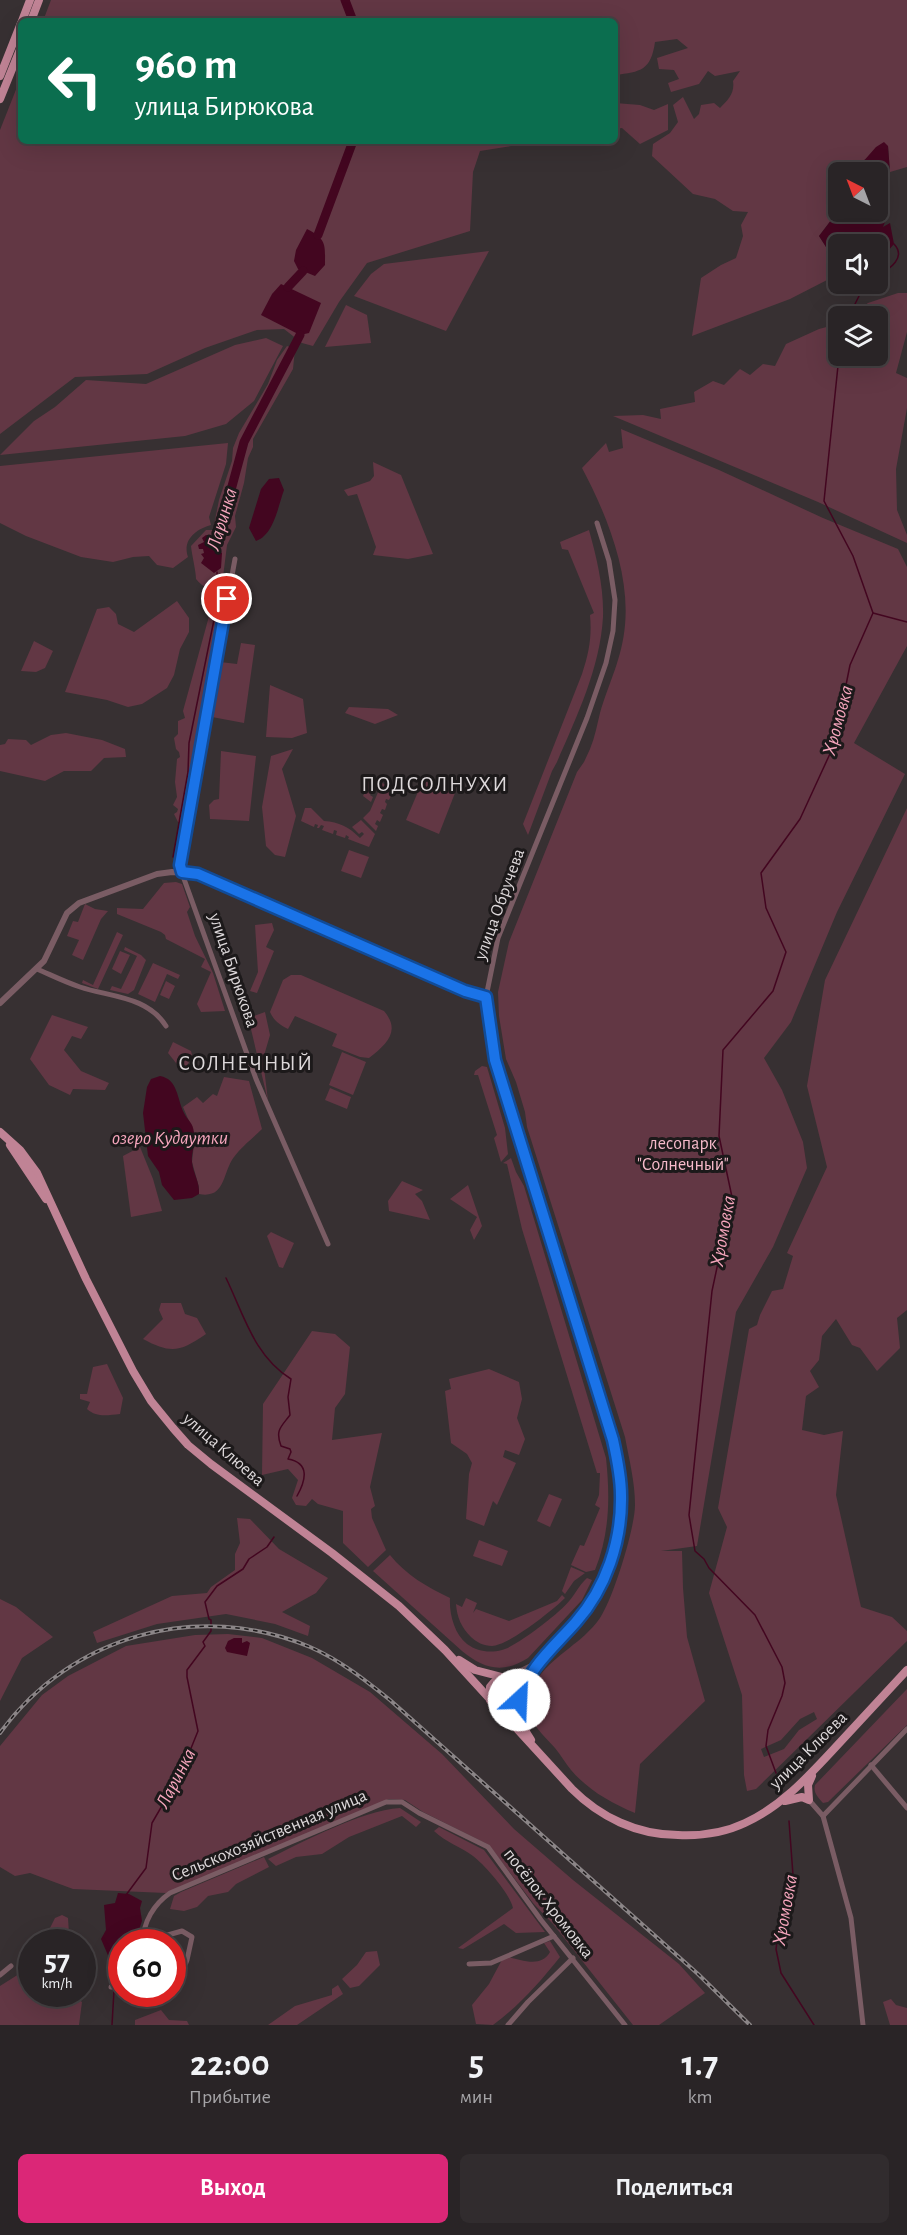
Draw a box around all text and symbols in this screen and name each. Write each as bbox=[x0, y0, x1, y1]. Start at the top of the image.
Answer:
icon: left bbox=[36, 42, 114, 120]
text: 960 m bbox=[135, 44, 238, 86]
text: улица Бирюкова bbox=[135, 93, 314, 120]
north arrow bbox=[828, 162, 888, 222]
map controls bbox=[828, 162, 888, 366]
button: sound bbox=[828, 234, 888, 294]
button: layers bbox=[828, 306, 888, 366]
water label: Ларинка bbox=[203, 486, 241, 554]
pin bbox=[201, 573, 252, 624]
icon: arrive bbox=[210, 582, 243, 615]
water label: Хромовка bbox=[819, 683, 857, 758]
district label: ПОДСОЛНУХИ bbox=[361, 774, 509, 795]
street label: улица Обручева bbox=[470, 846, 528, 963]
street label: улица Бирюкова bbox=[205, 910, 261, 1030]
district label: СОЛНЕЧНЫЙ bbox=[178, 1052, 314, 1074]
water label: озеро Кудаутки bbox=[112, 1128, 228, 1148]
park label: лесопарк "Солнечный" bbox=[637, 1135, 729, 1174]
water label: Хромовка bbox=[707, 1194, 739, 1268]
street label: улица Клюева bbox=[178, 1409, 268, 1490]
position arrow bbox=[487, 1668, 551, 1732]
street label: улица Клюева bbox=[766, 1708, 851, 1794]
water label: Ларинка bbox=[152, 1745, 199, 1813]
street label: Сельскохозяйственная улица bbox=[169, 1787, 370, 1885]
street label: посёлок Хромовка bbox=[500, 1845, 597, 1962]
water label: Хромовка bbox=[769, 1873, 801, 1947]
speed limit sign: 60 bbox=[108, 1929, 186, 2007]
text: 57 bbox=[44, 1946, 70, 1976]
text: km/h bbox=[42, 1976, 72, 1991]
text: 22:00 bbox=[190, 2046, 270, 2082]
text: 5 bbox=[469, 2046, 484, 2082]
text: 1.7 bbox=[682, 2046, 718, 2082]
text: Прибытие bbox=[189, 2087, 271, 2107]
text: мин bbox=[460, 2087, 493, 2107]
text: km bbox=[687, 2087, 713, 2107]
button: Выход bbox=[18, 2154, 448, 2223]
button: Поделиться bbox=[460, 2154, 889, 2223]

